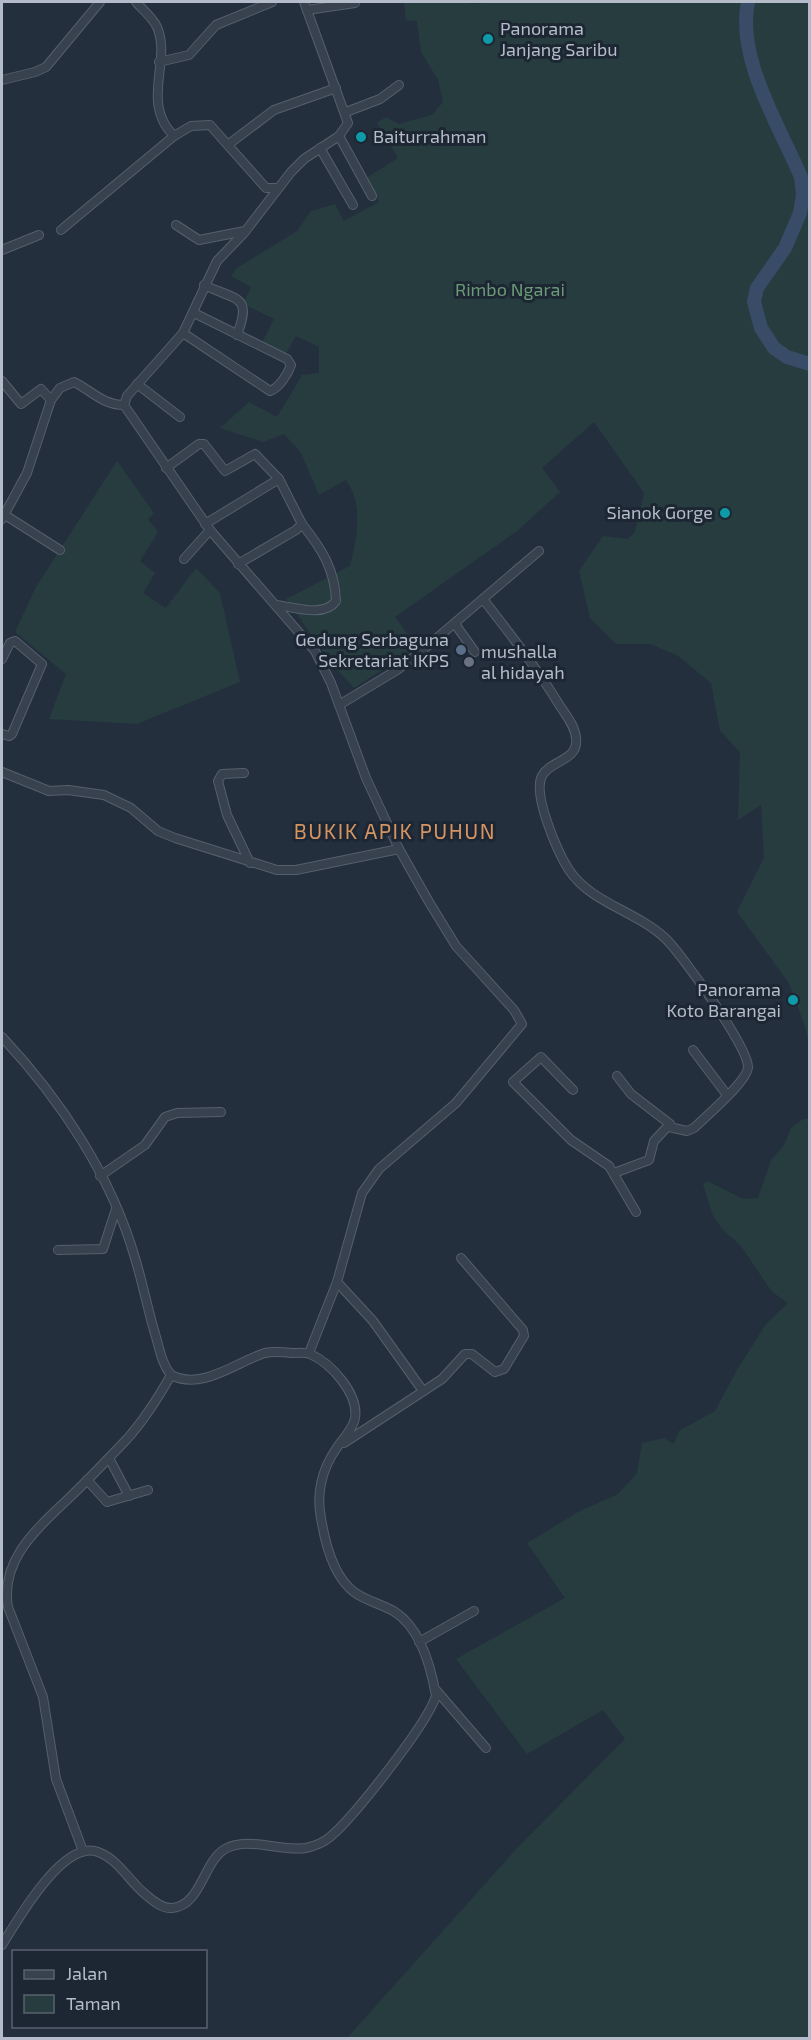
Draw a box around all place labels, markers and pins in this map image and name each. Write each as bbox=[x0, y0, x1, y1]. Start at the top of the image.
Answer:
place label: Panorama Janjang Saribu bbox=[500, 17, 618, 60]
marker: Panorama Janjang Saribu bbox=[481, 32, 495, 46]
place label: Baiturrahman bbox=[373, 125, 487, 147]
marker: Baiturrahman bbox=[354, 130, 368, 144]
place label: Sianok Gorge bbox=[607, 501, 713, 523]
marker: Sianok Gorge bbox=[718, 506, 732, 520]
place label: Gedung Serbaguna Sekretariat IKPS bbox=[295, 628, 449, 671]
place label: mushalla al hidayah bbox=[481, 640, 565, 683]
marker: Gedung Serbaguna Sekretariat IKPS bbox=[454, 643, 468, 657]
marker: mushalla al hidayah bbox=[462, 655, 476, 669]
place label: Panorama Koto Barangai bbox=[666, 978, 781, 1021]
marker: Panorama Koto Barangai bbox=[786, 993, 800, 1007]

